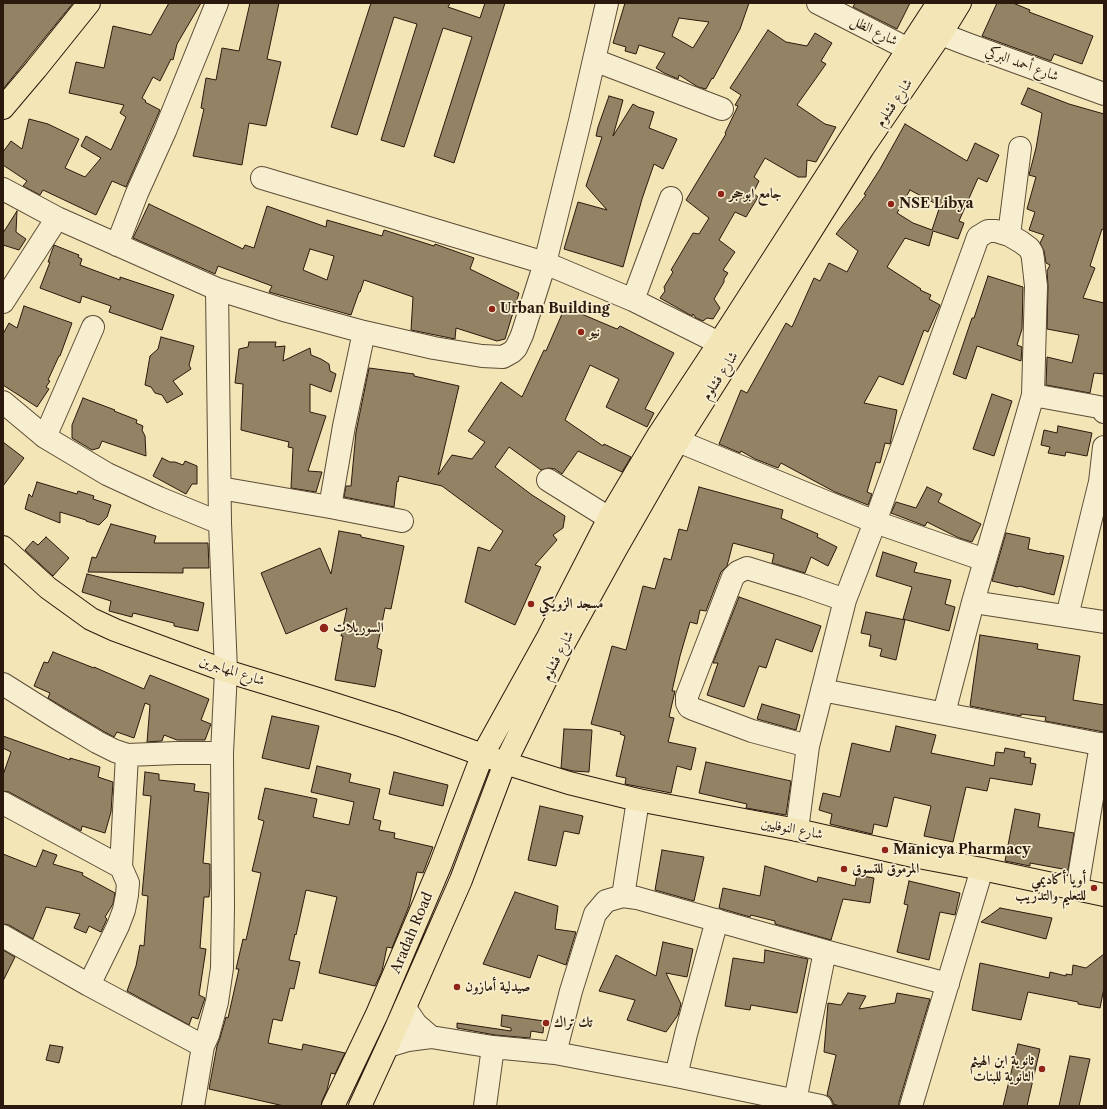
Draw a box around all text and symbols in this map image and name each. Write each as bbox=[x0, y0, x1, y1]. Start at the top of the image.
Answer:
street label: شارع الظل bbox=[848, 12, 900, 50]
street label: شارع أحمد البركي bbox=[983, 43, 1061, 85]
street label: شارع فشلوم bbox=[872, 76, 916, 130]
place label: جامع ابوحجر bbox=[729, 186, 782, 202]
marker: جامع ابوحجر bbox=[716, 189, 726, 199]
place label: NSE Libya bbox=[899, 196, 974, 212]
marker: NSE Libya bbox=[886, 199, 896, 209]
place label: Urban Building bbox=[500, 301, 610, 317]
marker: Urban Building bbox=[487, 304, 497, 314]
place label: نيو bbox=[589, 324, 600, 340]
marker: نيو bbox=[576, 327, 586, 337]
street label: شارع فشلوم bbox=[698, 349, 742, 403]
place label: مسجد الزويكي bbox=[539, 596, 604, 612]
marker: مسجد الزويكي bbox=[526, 599, 536, 609]
place label: السوريلات bbox=[333, 620, 384, 636]
marker: السوريلات bbox=[318, 622, 330, 634]
street label: شارع فشلوم bbox=[538, 628, 578, 684]
street label: شارع المهاجرين bbox=[197, 652, 267, 690]
street label: شارع النوفليين bbox=[760, 815, 824, 843]
place label: Manicya Pharmacy bbox=[893, 842, 1031, 858]
marker: Manicya Pharmacy bbox=[880, 845, 890, 855]
place label: المرموق للتسوق bbox=[852, 861, 919, 877]
marker: المرموق للتسوق bbox=[839, 864, 849, 874]
place label: أويا أكاديمي للتعليم والتدريب bbox=[1015, 872, 1086, 904]
marker: أويا أكاديمي للتعليم والتدريب bbox=[1089, 883, 1099, 893]
street label: Aradah Road bbox=[387, 890, 437, 976]
place label: صيدلية أمازون bbox=[465, 979, 531, 995]
marker: صيدلية أمازون bbox=[452, 982, 462, 992]
place label: تك تراك bbox=[554, 1015, 593, 1031]
marker: تك تراك bbox=[541, 1018, 551, 1028]
place label: ثانوية ابن الهيثم الثانوية للبنات bbox=[970, 1053, 1034, 1086]
marker: ثانوية ابن الهيثم الثانوية للبنات bbox=[1037, 1064, 1047, 1074]

